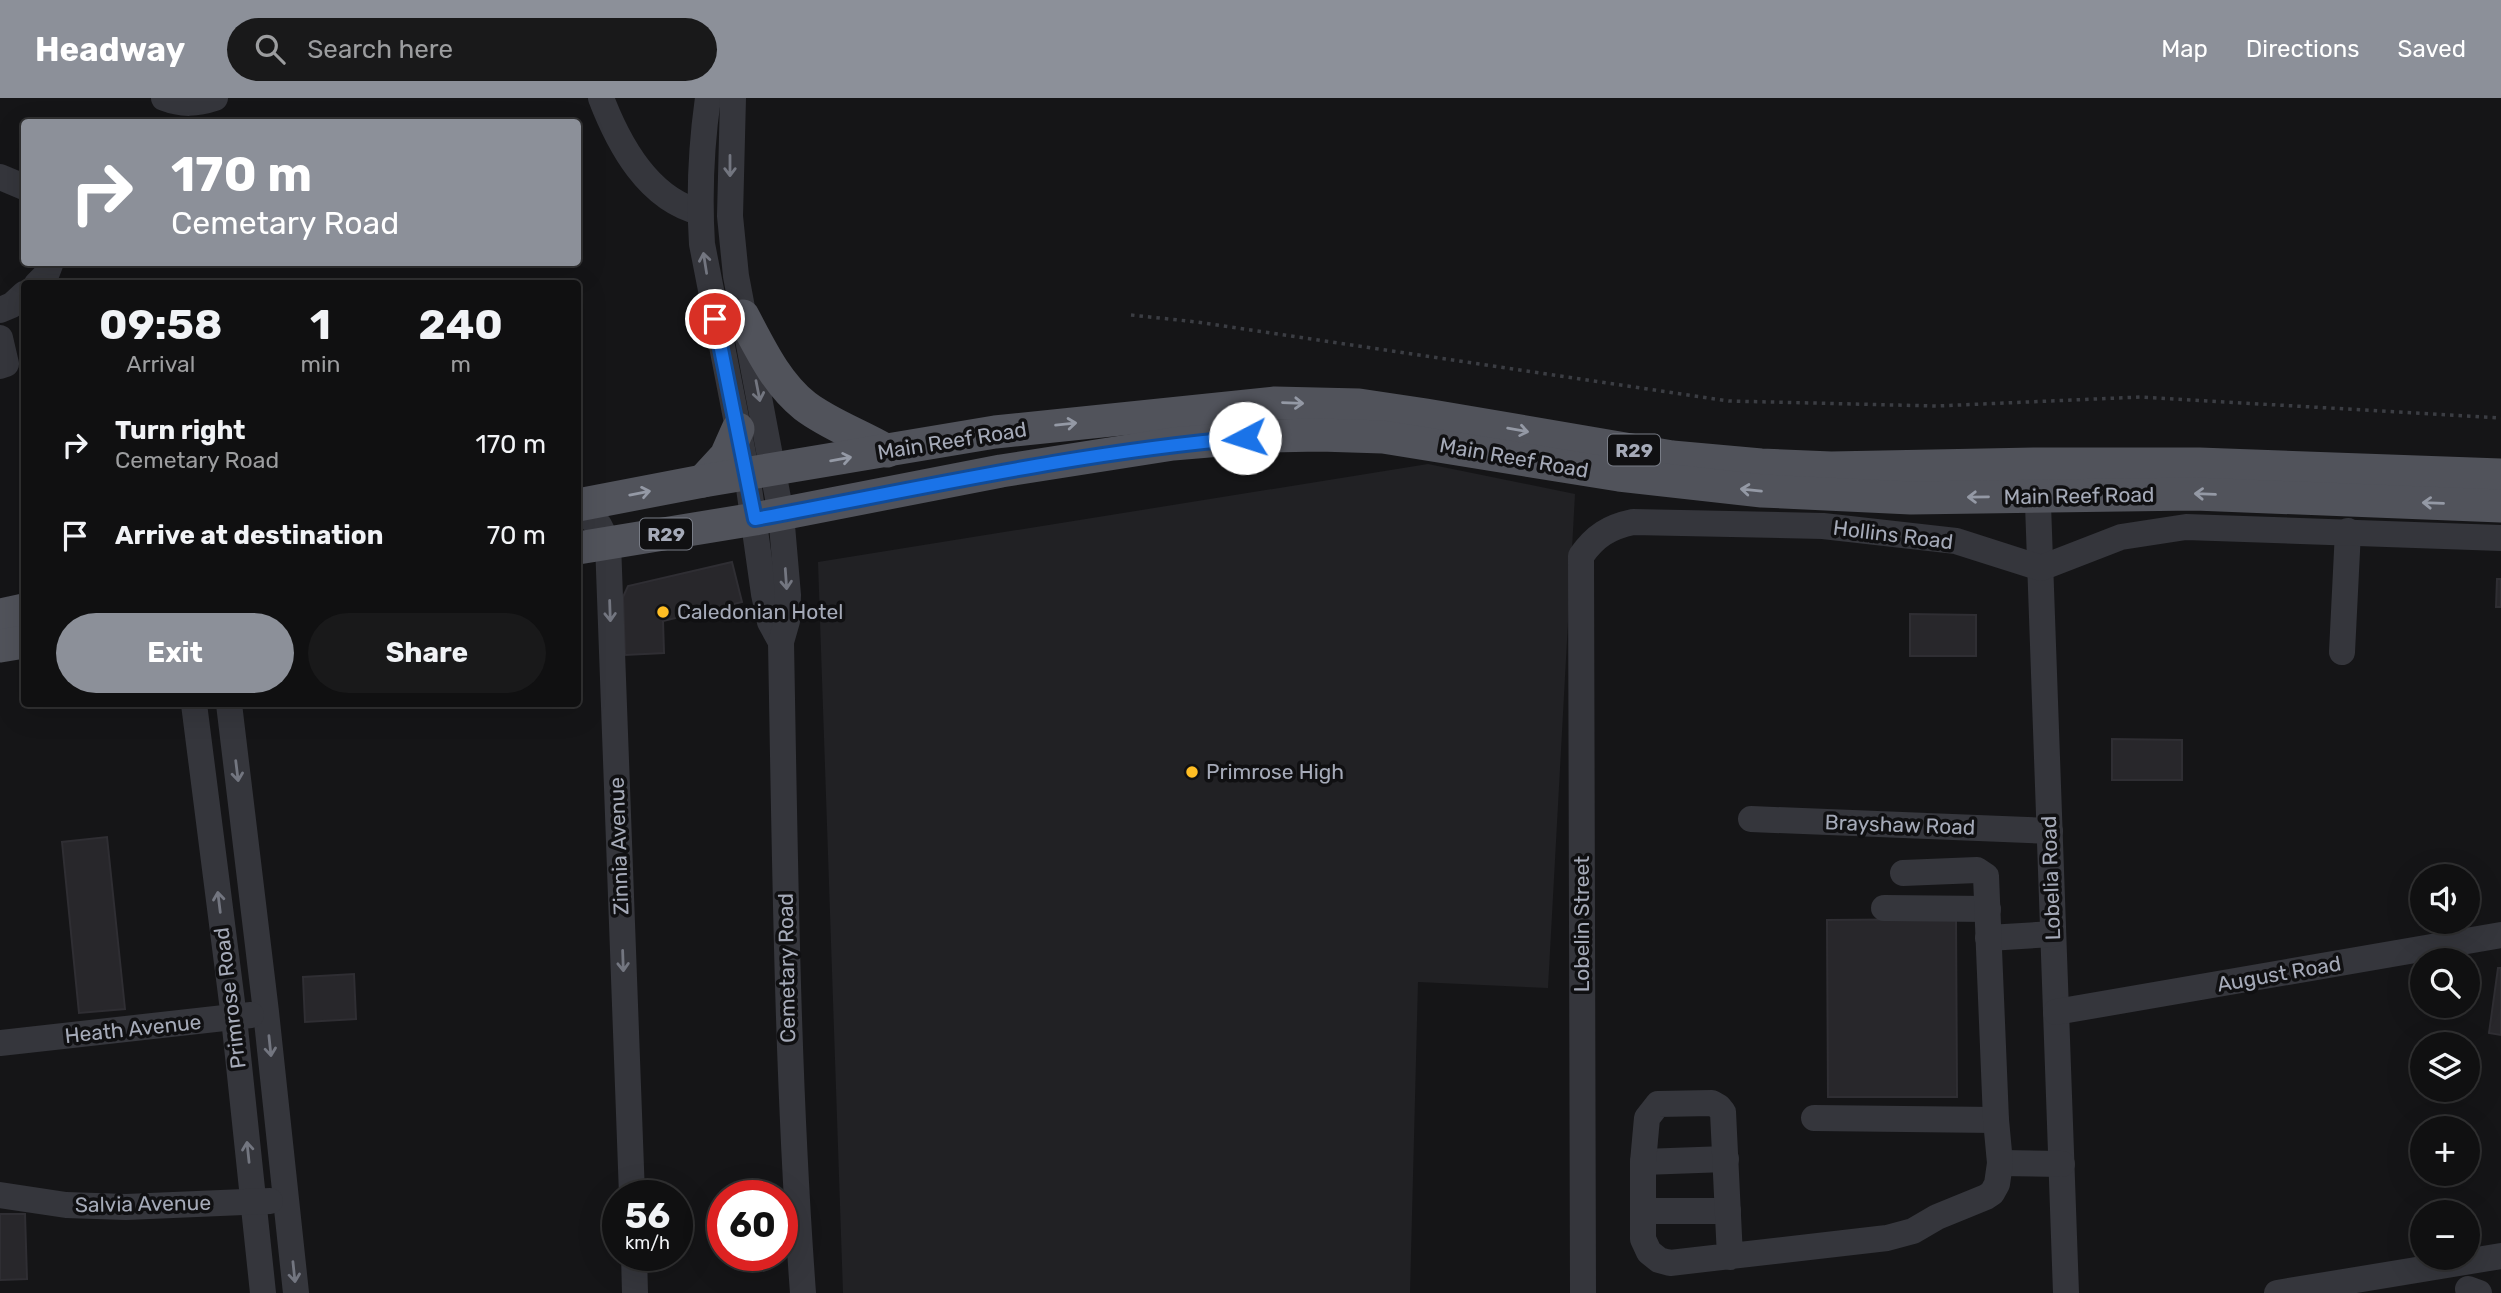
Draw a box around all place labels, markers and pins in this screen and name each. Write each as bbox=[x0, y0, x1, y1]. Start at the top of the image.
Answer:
pin bbox=[685, 289, 745, 349]
place label: Caledonian Hotel bbox=[677, 599, 843, 624]
marker: Caledonian Hotel bbox=[655, 604, 671, 620]
place label: Primrose High bbox=[1206, 759, 1344, 784]
marker: Primrose High bbox=[1184, 764, 1200, 780]

